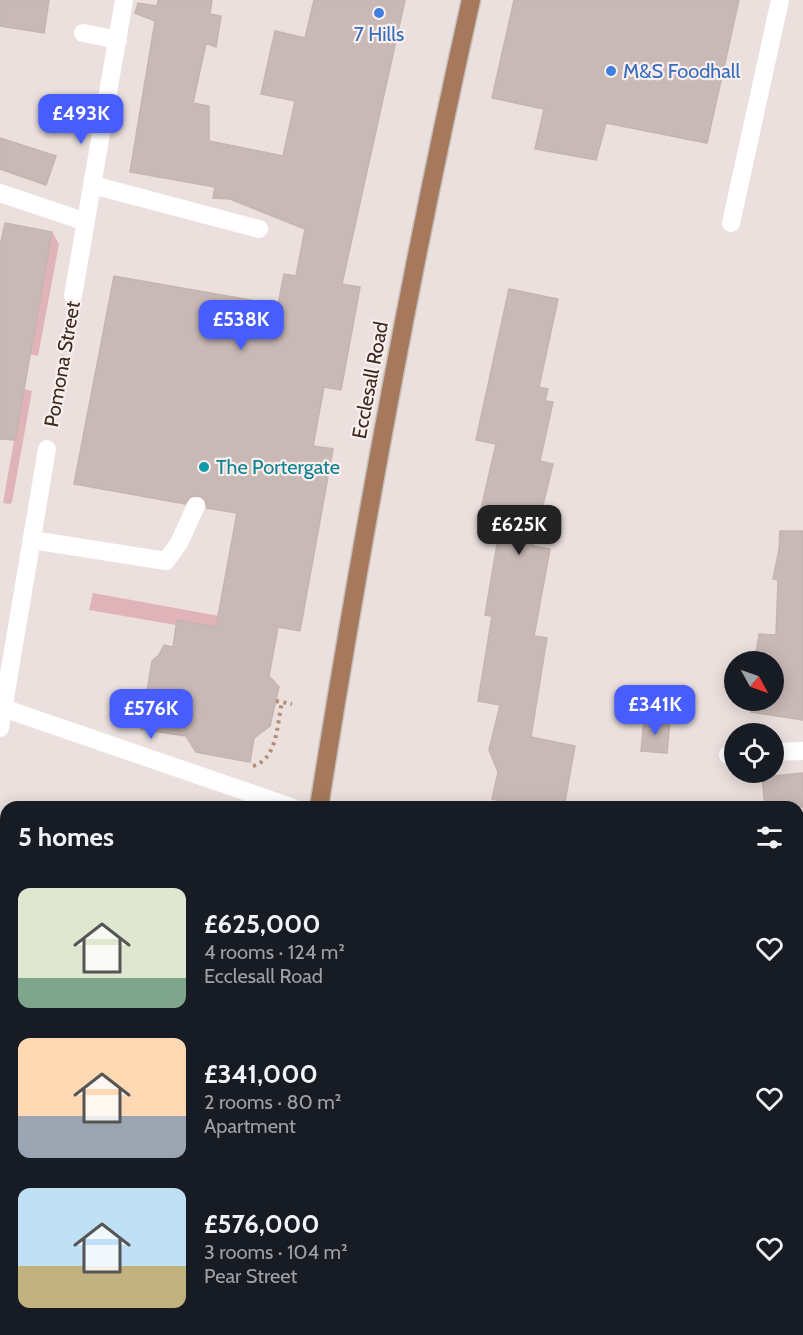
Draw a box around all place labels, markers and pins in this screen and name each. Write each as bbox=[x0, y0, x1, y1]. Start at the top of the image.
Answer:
marker: 7 Hills bbox=[372, 6, 386, 20]
place label: 7 Hills bbox=[354, 22, 404, 46]
place label: M&S Foodhall bbox=[623, 59, 740, 83]
marker: M&S Foodhall bbox=[604, 64, 618, 78]
pin: £493K bbox=[39, 94, 123, 145]
pin: £538K bbox=[199, 300, 283, 351]
place label: The Portergate bbox=[216, 455, 340, 479]
marker: The Portergate bbox=[197, 460, 211, 474]
pin: £625K bbox=[477, 505, 561, 556]
pin: £341K bbox=[613, 685, 697, 736]
pin: £576K bbox=[109, 689, 193, 740]

